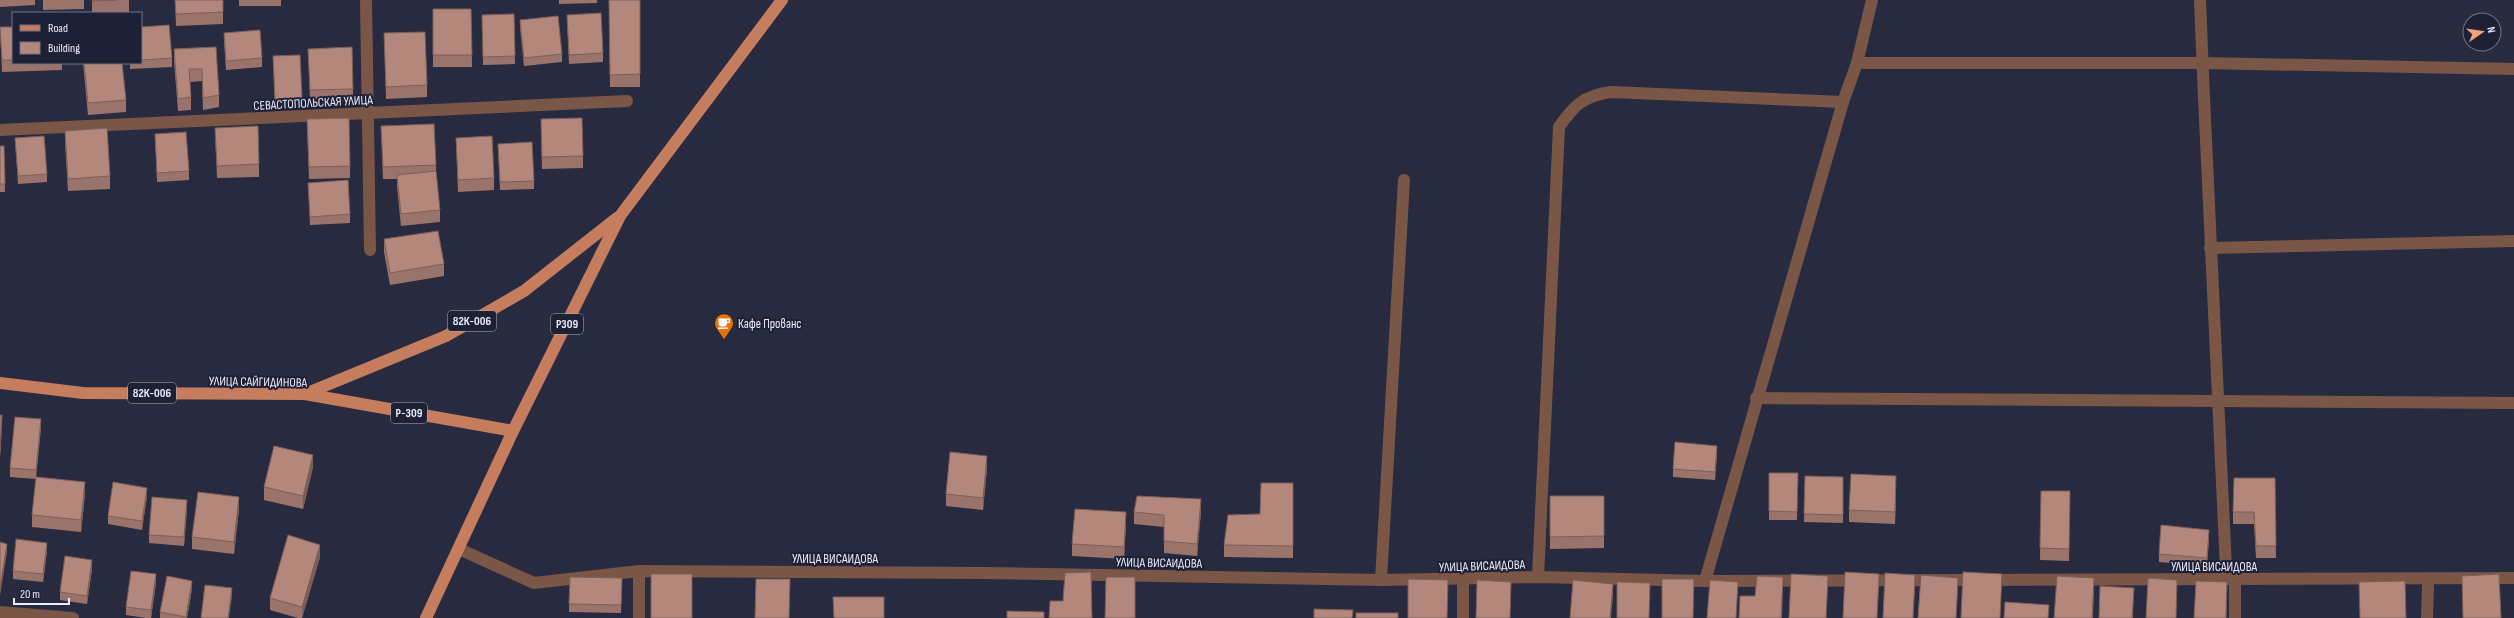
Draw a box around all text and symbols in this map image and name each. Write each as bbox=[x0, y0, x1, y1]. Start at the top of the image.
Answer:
legend bbox=[12, 12, 142, 64]
north arrow bbox=[2462, 12, 2502, 52]
text: Road bbox=[48, 21, 68, 36]
text: N bbox=[2484, 26, 2498, 34]
text: Building bbox=[48, 41, 80, 56]
street label: СЕВАСТОПОЛЬСКАЯ УЛИЦА bbox=[253, 92, 374, 114]
road number: 82К-006 bbox=[448, 311, 496, 331]
cafe icon: Кафе Прованс bbox=[713, 312, 735, 340]
road number: Р309 bbox=[551, 314, 583, 334]
place label: Кафе Прованс bbox=[738, 316, 802, 332]
street label: УЛИЦА САЙГИДИНОВА bbox=[209, 373, 308, 391]
road number: 82К-006 bbox=[128, 383, 176, 403]
road number: Р-309 bbox=[391, 403, 427, 423]
street label: УЛИЦА ВИСАИДОВА bbox=[792, 551, 879, 567]
street label: УЛИЦА ВИСАИДОВА bbox=[1116, 554, 1203, 572]
street label: УЛИЦА ВИСАИДОВА bbox=[1439, 556, 1526, 575]
street label: УЛИЦА ВИСАИДОВА bbox=[2171, 559, 2258, 575]
scale bar bbox=[14, 580, 69, 606]
text: 20 m bbox=[20, 587, 40, 602]

